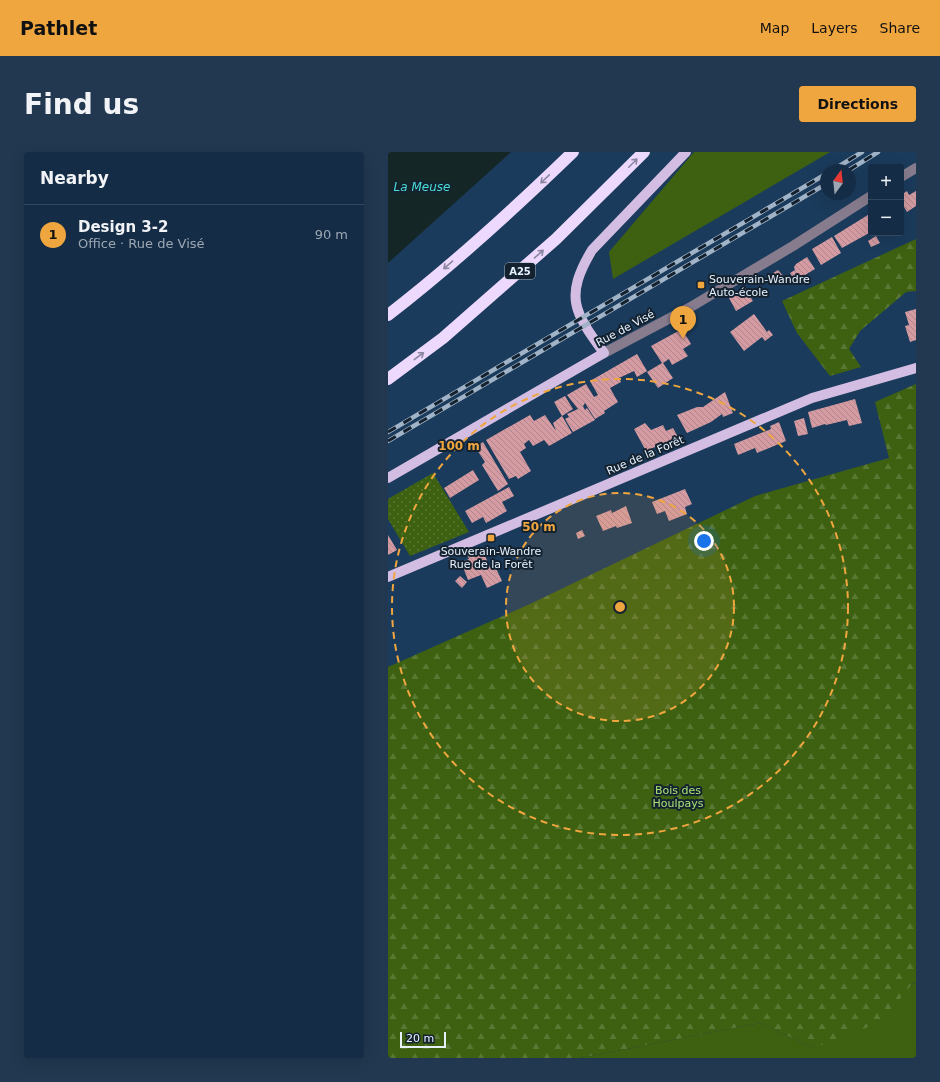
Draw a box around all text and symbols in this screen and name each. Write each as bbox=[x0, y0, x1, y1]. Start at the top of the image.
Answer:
text: Pathlet bbox=[20, 17, 97, 39]
text: Map bbox=[760, 20, 789, 36]
text: Layers bbox=[811, 20, 858, 36]
text: Share bbox=[880, 20, 920, 36]
button: Directions bbox=[799, 86, 916, 122]
text: Find us bbox=[24, 88, 139, 121]
one-way arrow bbox=[628, 158, 638, 168]
north arrow bbox=[820, 164, 856, 200]
map controls bbox=[868, 164, 904, 236]
button: + bbox=[868, 164, 904, 200]
text: Nearby bbox=[40, 168, 109, 188]
one-way arrow bbox=[540, 174, 550, 184]
water label: La Meuse bbox=[394, 180, 450, 194]
button: − bbox=[868, 200, 904, 236]
text: Design 3-2 bbox=[78, 218, 168, 236]
text: 1 bbox=[48, 227, 58, 242]
text: 90 m bbox=[315, 227, 348, 242]
text: Office · Rue de Visé bbox=[78, 236, 205, 251]
one-way arrow bbox=[534, 249, 545, 258]
one-way arrow bbox=[443, 261, 453, 270]
road number: A25 bbox=[505, 263, 535, 279]
place label: Souverain-Wandre Auto-école bbox=[709, 273, 810, 299]
marker: Souverain-Wandre Auto-école bbox=[696, 280, 706, 290]
pin: 1 bbox=[670, 306, 696, 339]
street label: Rue de Visé bbox=[594, 307, 657, 349]
one-way arrow bbox=[414, 352, 425, 360]
street label: Rue de la Forêt bbox=[604, 433, 687, 478]
text: 100 m bbox=[438, 439, 480, 453]
text: 50 m bbox=[522, 520, 556, 534]
your location bbox=[694, 531, 714, 551]
marker: Souverain-Wandre Rue de la Forêt bbox=[486, 533, 496, 543]
place label: Souverain-Wandre Rue de la Forêt bbox=[441, 545, 542, 571]
centre of rings bbox=[613, 600, 627, 614]
park label: Bois des Houlpays bbox=[653, 784, 704, 810]
scale bar bbox=[400, 1030, 446, 1049]
text: 20 m bbox=[406, 1032, 434, 1045]

